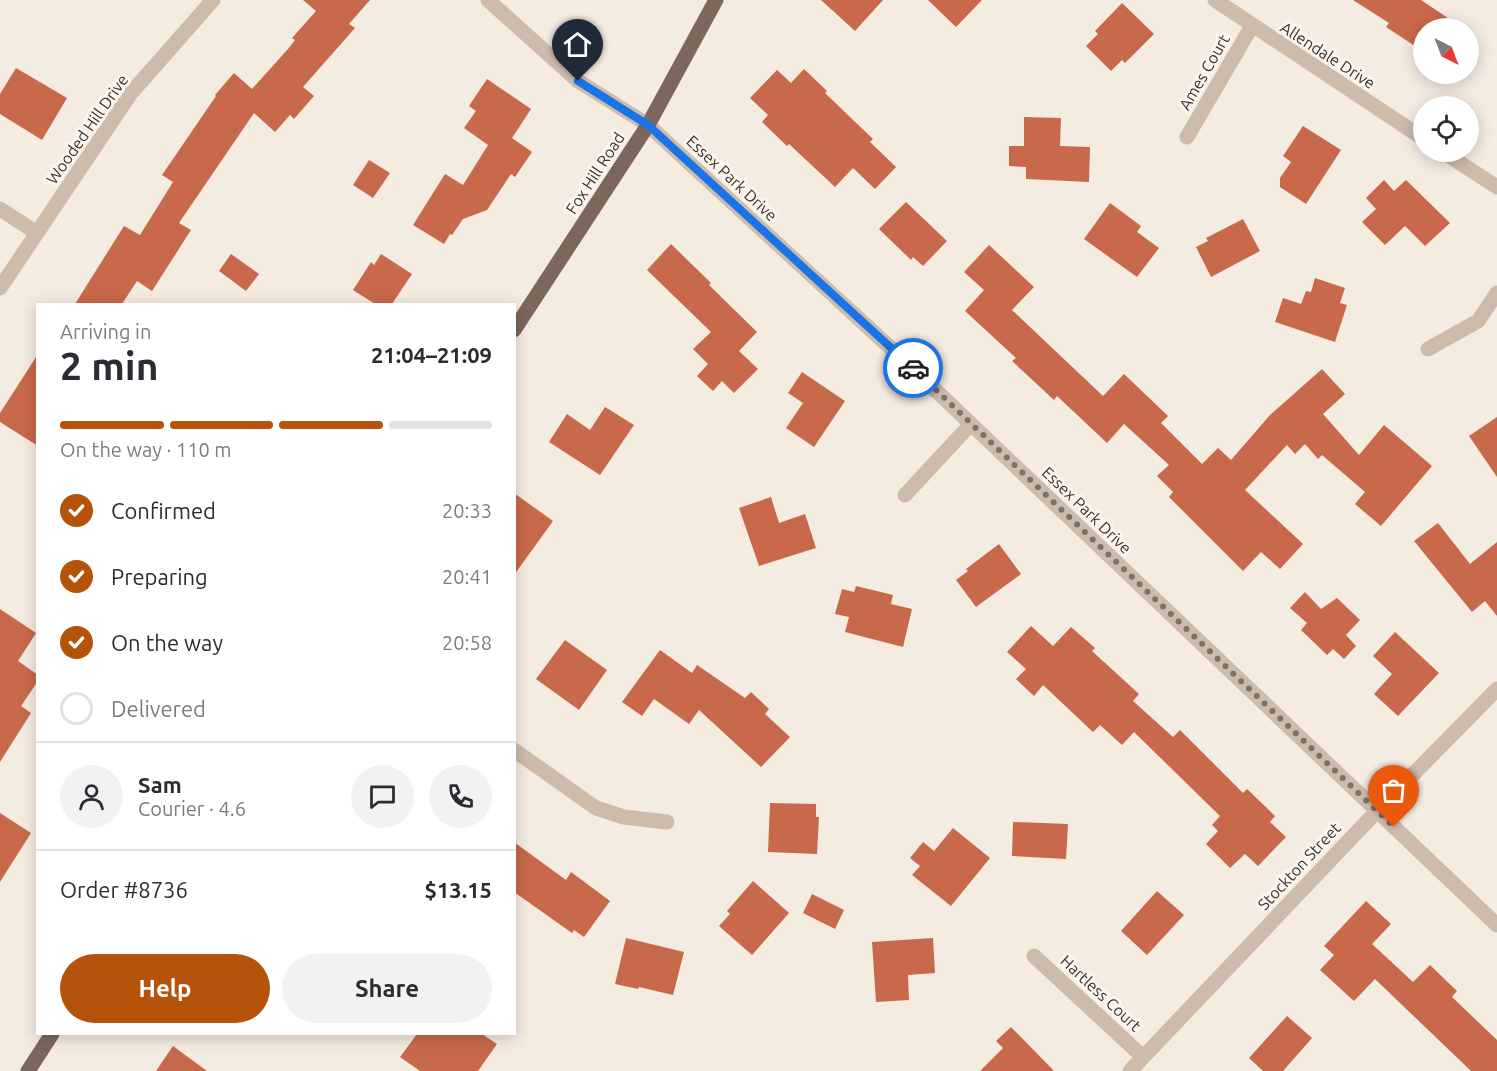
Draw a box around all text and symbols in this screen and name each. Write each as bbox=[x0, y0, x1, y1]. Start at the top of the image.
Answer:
street label: Allendale Drive bbox=[1277, 18, 1379, 92]
north arrow bbox=[1413, 18, 1479, 84]
map controls bbox=[1413, 18, 1479, 162]
pin bbox=[552, 19, 603, 81]
icon: home bbox=[561, 28, 594, 61]
street label: Ames Court bbox=[1175, 30, 1233, 113]
street label: Wooded Hill Drive bbox=[43, 71, 131, 187]
button: locate bbox=[1413, 96, 1479, 162]
street label: Fox Hill Road bbox=[562, 129, 628, 217]
street label: Essex Park Drive bbox=[683, 132, 781, 224]
text: Arriving in bbox=[60, 320, 151, 343]
courier bbox=[883, 338, 943, 398]
text: 21:04–21:09 bbox=[371, 342, 492, 367]
text: 2 min bbox=[60, 344, 159, 387]
icon: car bbox=[897, 352, 930, 385]
text: On the way · 110 m bbox=[60, 438, 232, 461]
street label: Essex Park Drive bbox=[1039, 463, 1135, 557]
icon: check bbox=[60, 494, 93, 527]
text: Confirmed bbox=[111, 498, 216, 523]
text: 20:33 bbox=[442, 499, 492, 522]
icon: check bbox=[60, 560, 93, 593]
text: Preparing bbox=[111, 564, 208, 589]
text: 20:41 bbox=[442, 565, 492, 588]
icon: check bbox=[60, 626, 93, 659]
text: On the way bbox=[111, 630, 223, 655]
text: 20:58 bbox=[442, 631, 492, 654]
text: Delivered bbox=[111, 696, 206, 721]
button: person bbox=[60, 765, 123, 828]
button: chat bbox=[351, 765, 414, 828]
button: phone bbox=[429, 765, 492, 828]
pin bbox=[1368, 765, 1419, 827]
text: Sam bbox=[138, 772, 182, 797]
icon: bag bbox=[1377, 774, 1410, 807]
text: Courier · 4.6 bbox=[138, 797, 246, 820]
street label: Stockton Street bbox=[1254, 818, 1344, 913]
text: Order #8736 bbox=[60, 877, 188, 902]
text: $13.15 bbox=[425, 877, 492, 902]
street label: Hartless Court bbox=[1057, 951, 1145, 1035]
button: Help bbox=[60, 954, 270, 1023]
button: Share bbox=[282, 954, 492, 1023]

